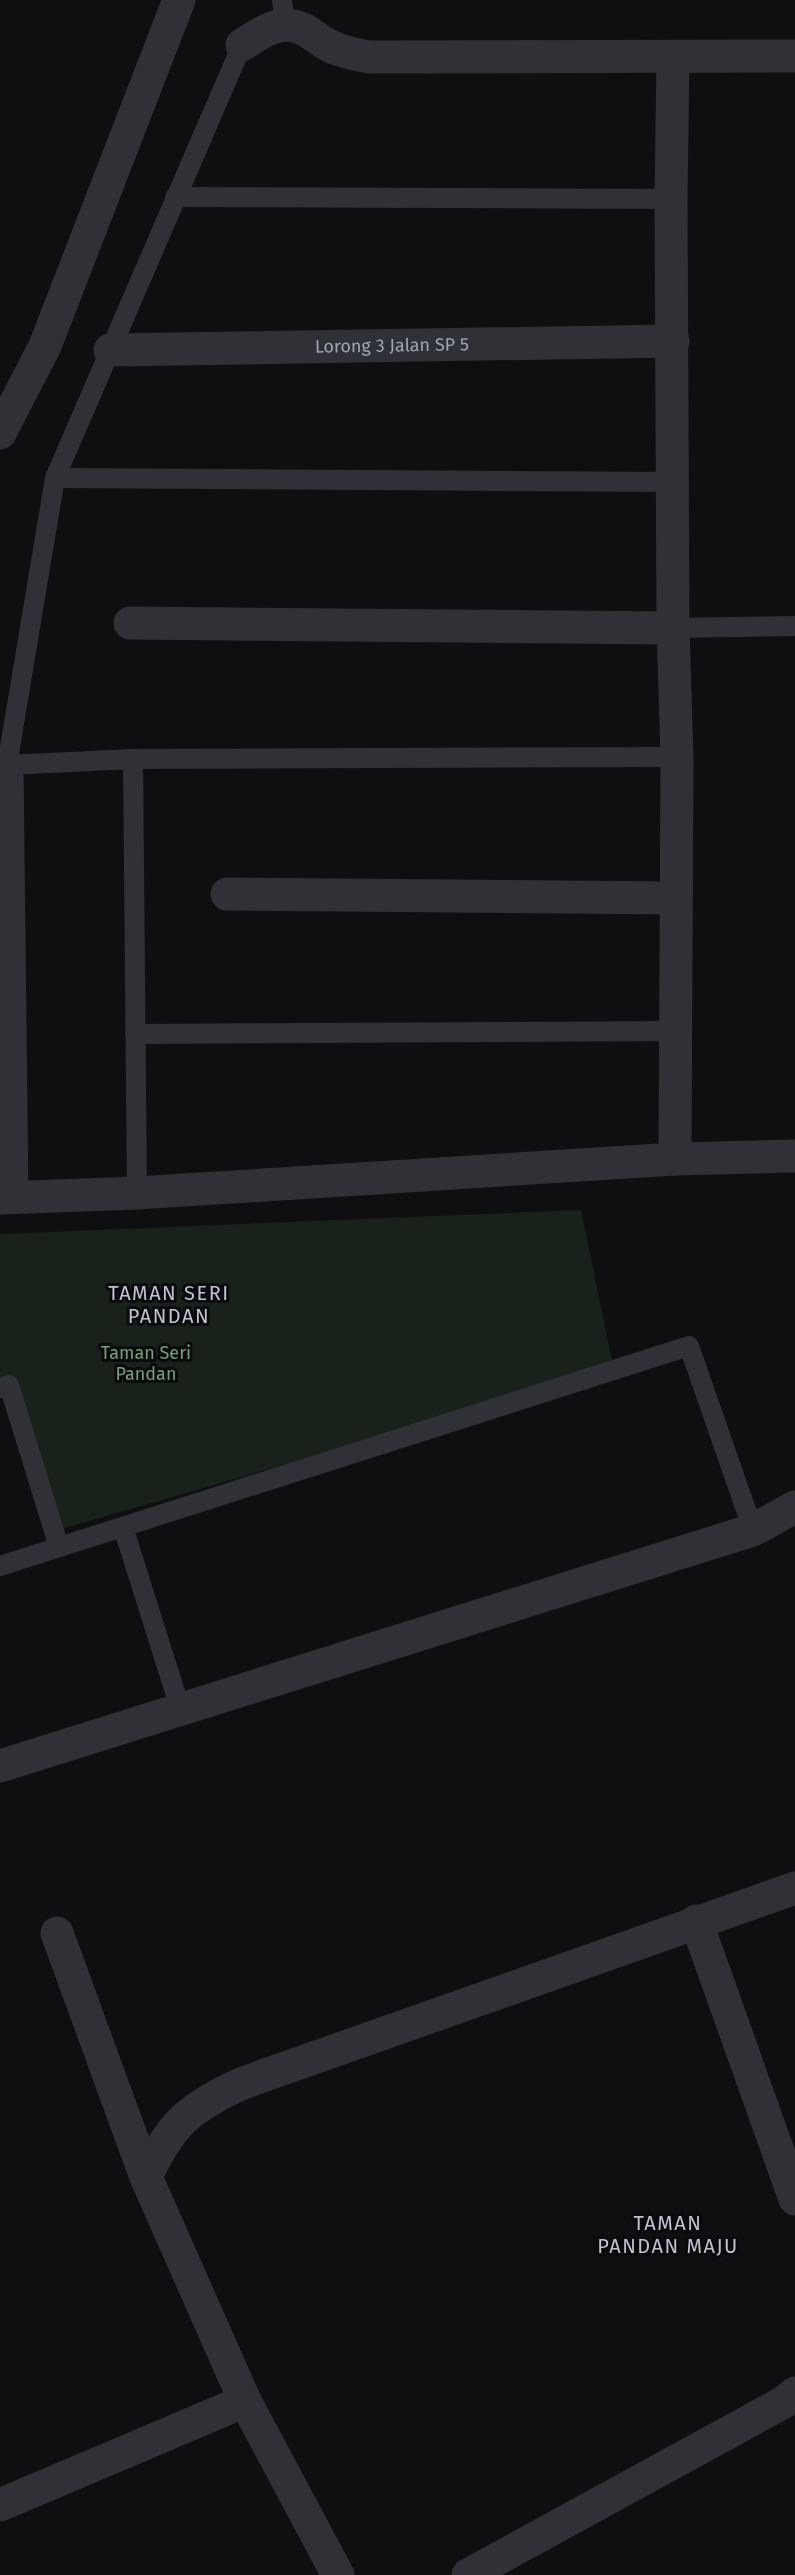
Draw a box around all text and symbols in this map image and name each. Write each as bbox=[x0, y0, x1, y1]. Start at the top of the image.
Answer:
street label: Lorong 3 Jalan SP 5 bbox=[315, 333, 469, 358]
district label: TAMAN SERI PANDAN bbox=[108, 1281, 230, 1328]
park label: Taman Seri Pandan bbox=[101, 1342, 191, 1385]
district label: TAMAN PANDAN MAJU bbox=[597, 2211, 739, 2258]

